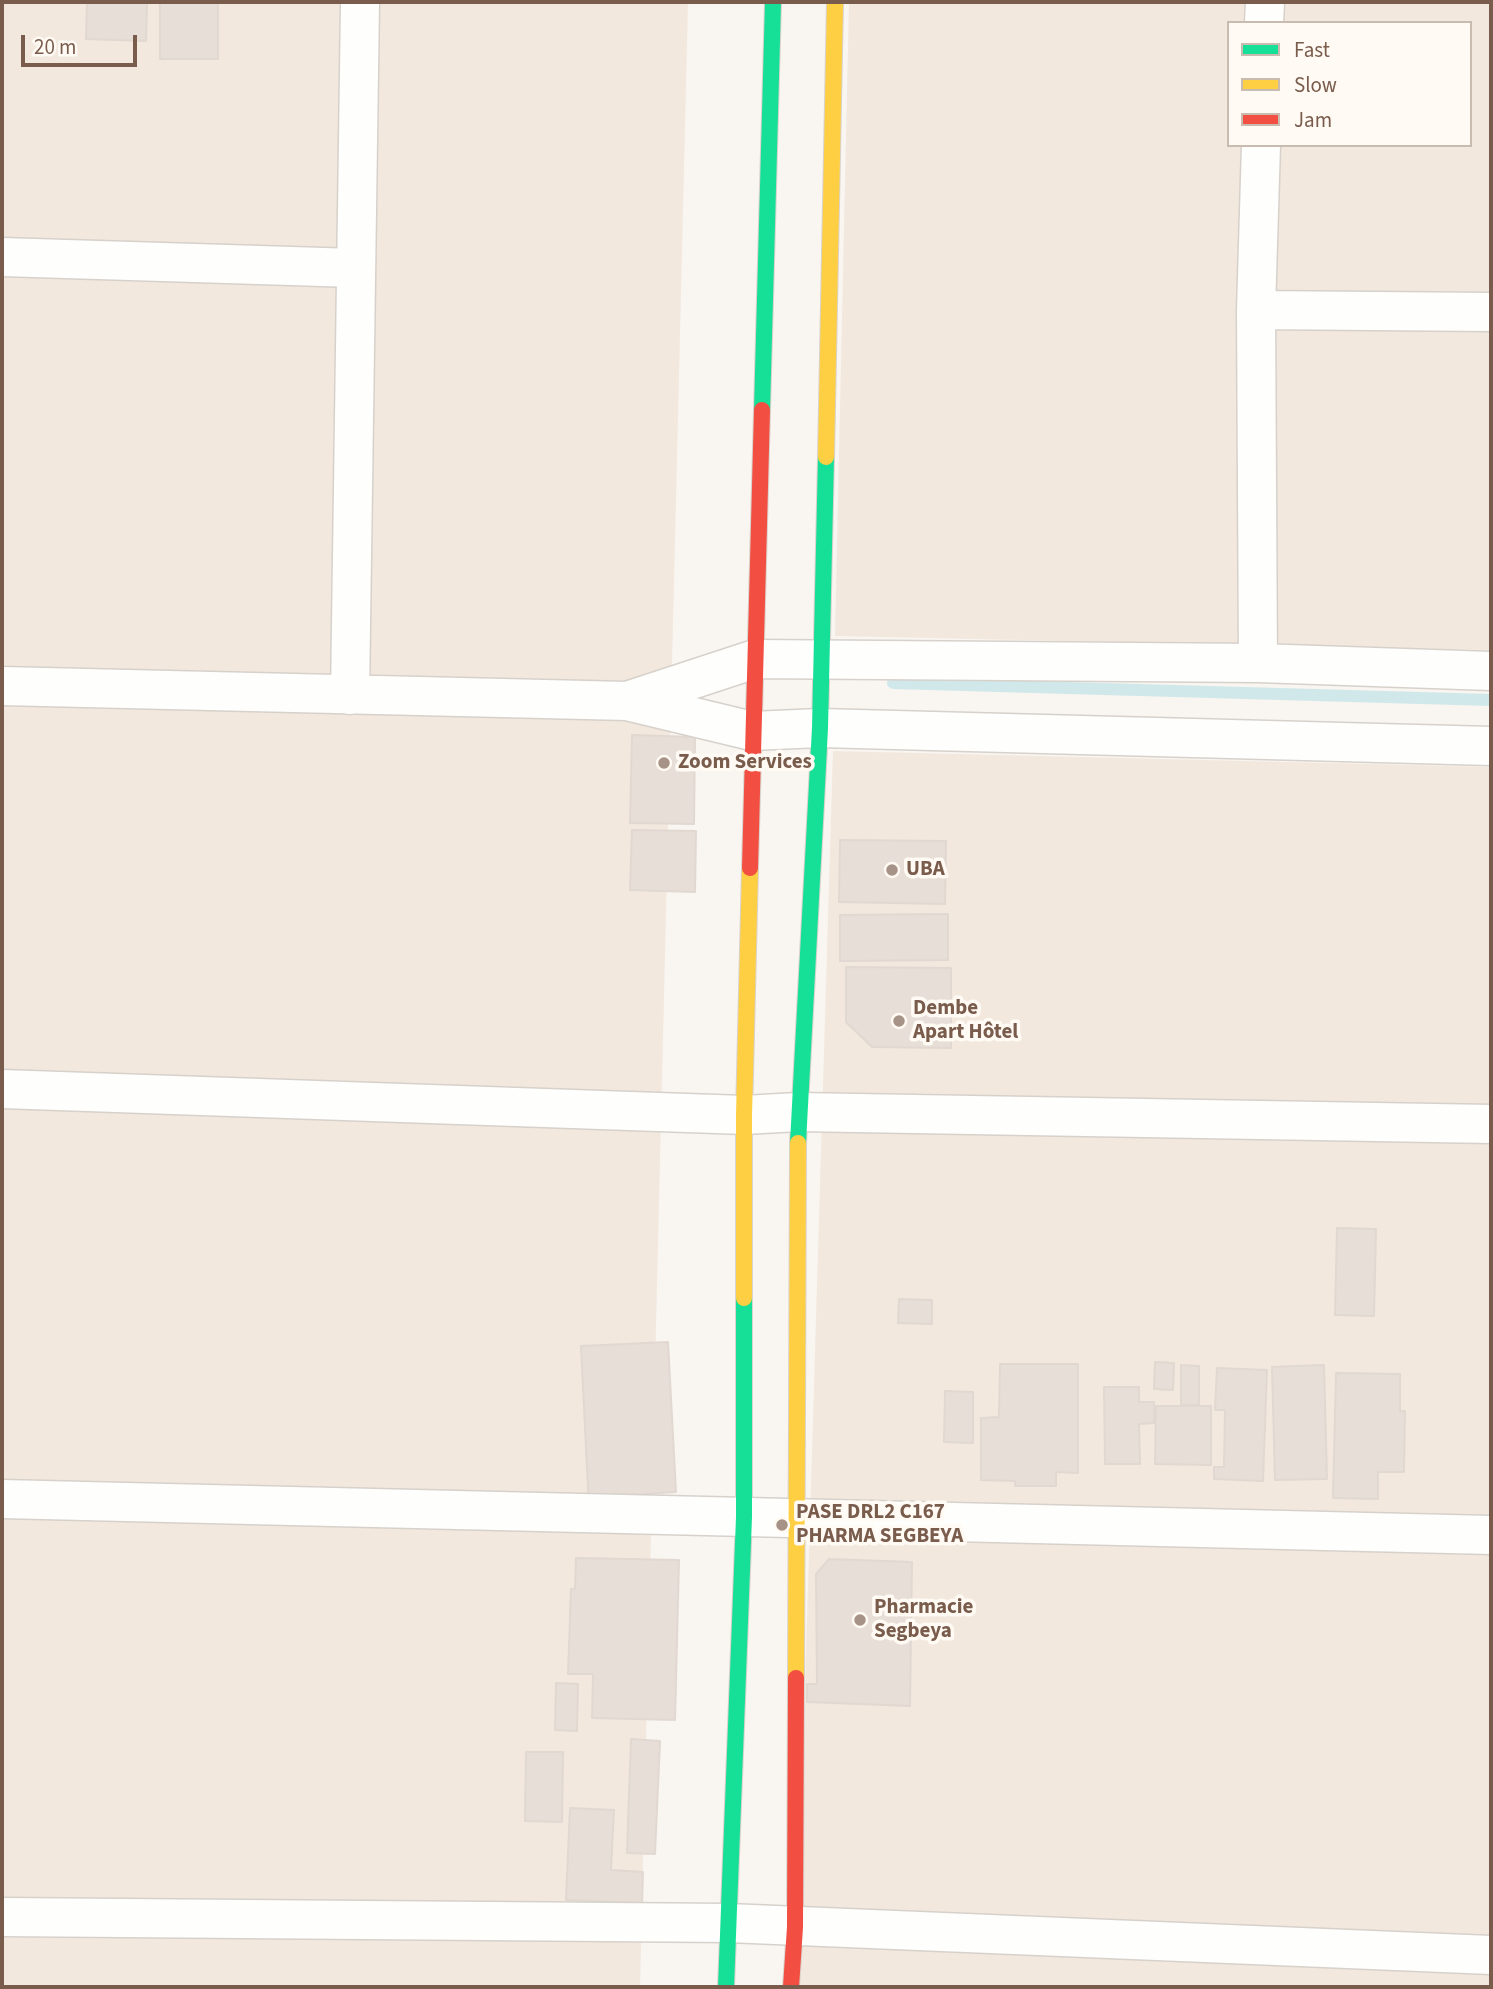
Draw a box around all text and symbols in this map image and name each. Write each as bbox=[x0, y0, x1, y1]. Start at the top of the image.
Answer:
scale bar bbox=[24, 21, 140, 65]
legend bbox=[1227, 21, 1472, 147]
text: 20 m bbox=[34, 32, 76, 62]
text: Fast bbox=[1294, 35, 1330, 65]
text: Slow bbox=[1294, 70, 1337, 100]
text: Jam bbox=[1294, 105, 1332, 135]
place label: Zoom Services bbox=[678, 750, 812, 776]
marker: Zoom Services bbox=[656, 755, 672, 771]
place label: UBA bbox=[906, 857, 945, 883]
marker: UBA bbox=[884, 862, 900, 878]
place label: Dembe Apart Hôtel bbox=[913, 996, 1018, 1046]
marker: Dembe Apart Hôtel bbox=[891, 1013, 907, 1029]
place label: PASE DRL2 C167 PHARMA SEGBEYA bbox=[796, 1500, 963, 1550]
marker: PASE DRL2 C167 PHARMA SEGBEYA bbox=[774, 1517, 790, 1533]
place label: Pharmacie Segbeya bbox=[874, 1595, 973, 1645]
marker: Pharmacie Segbeya bbox=[852, 1612, 868, 1628]

